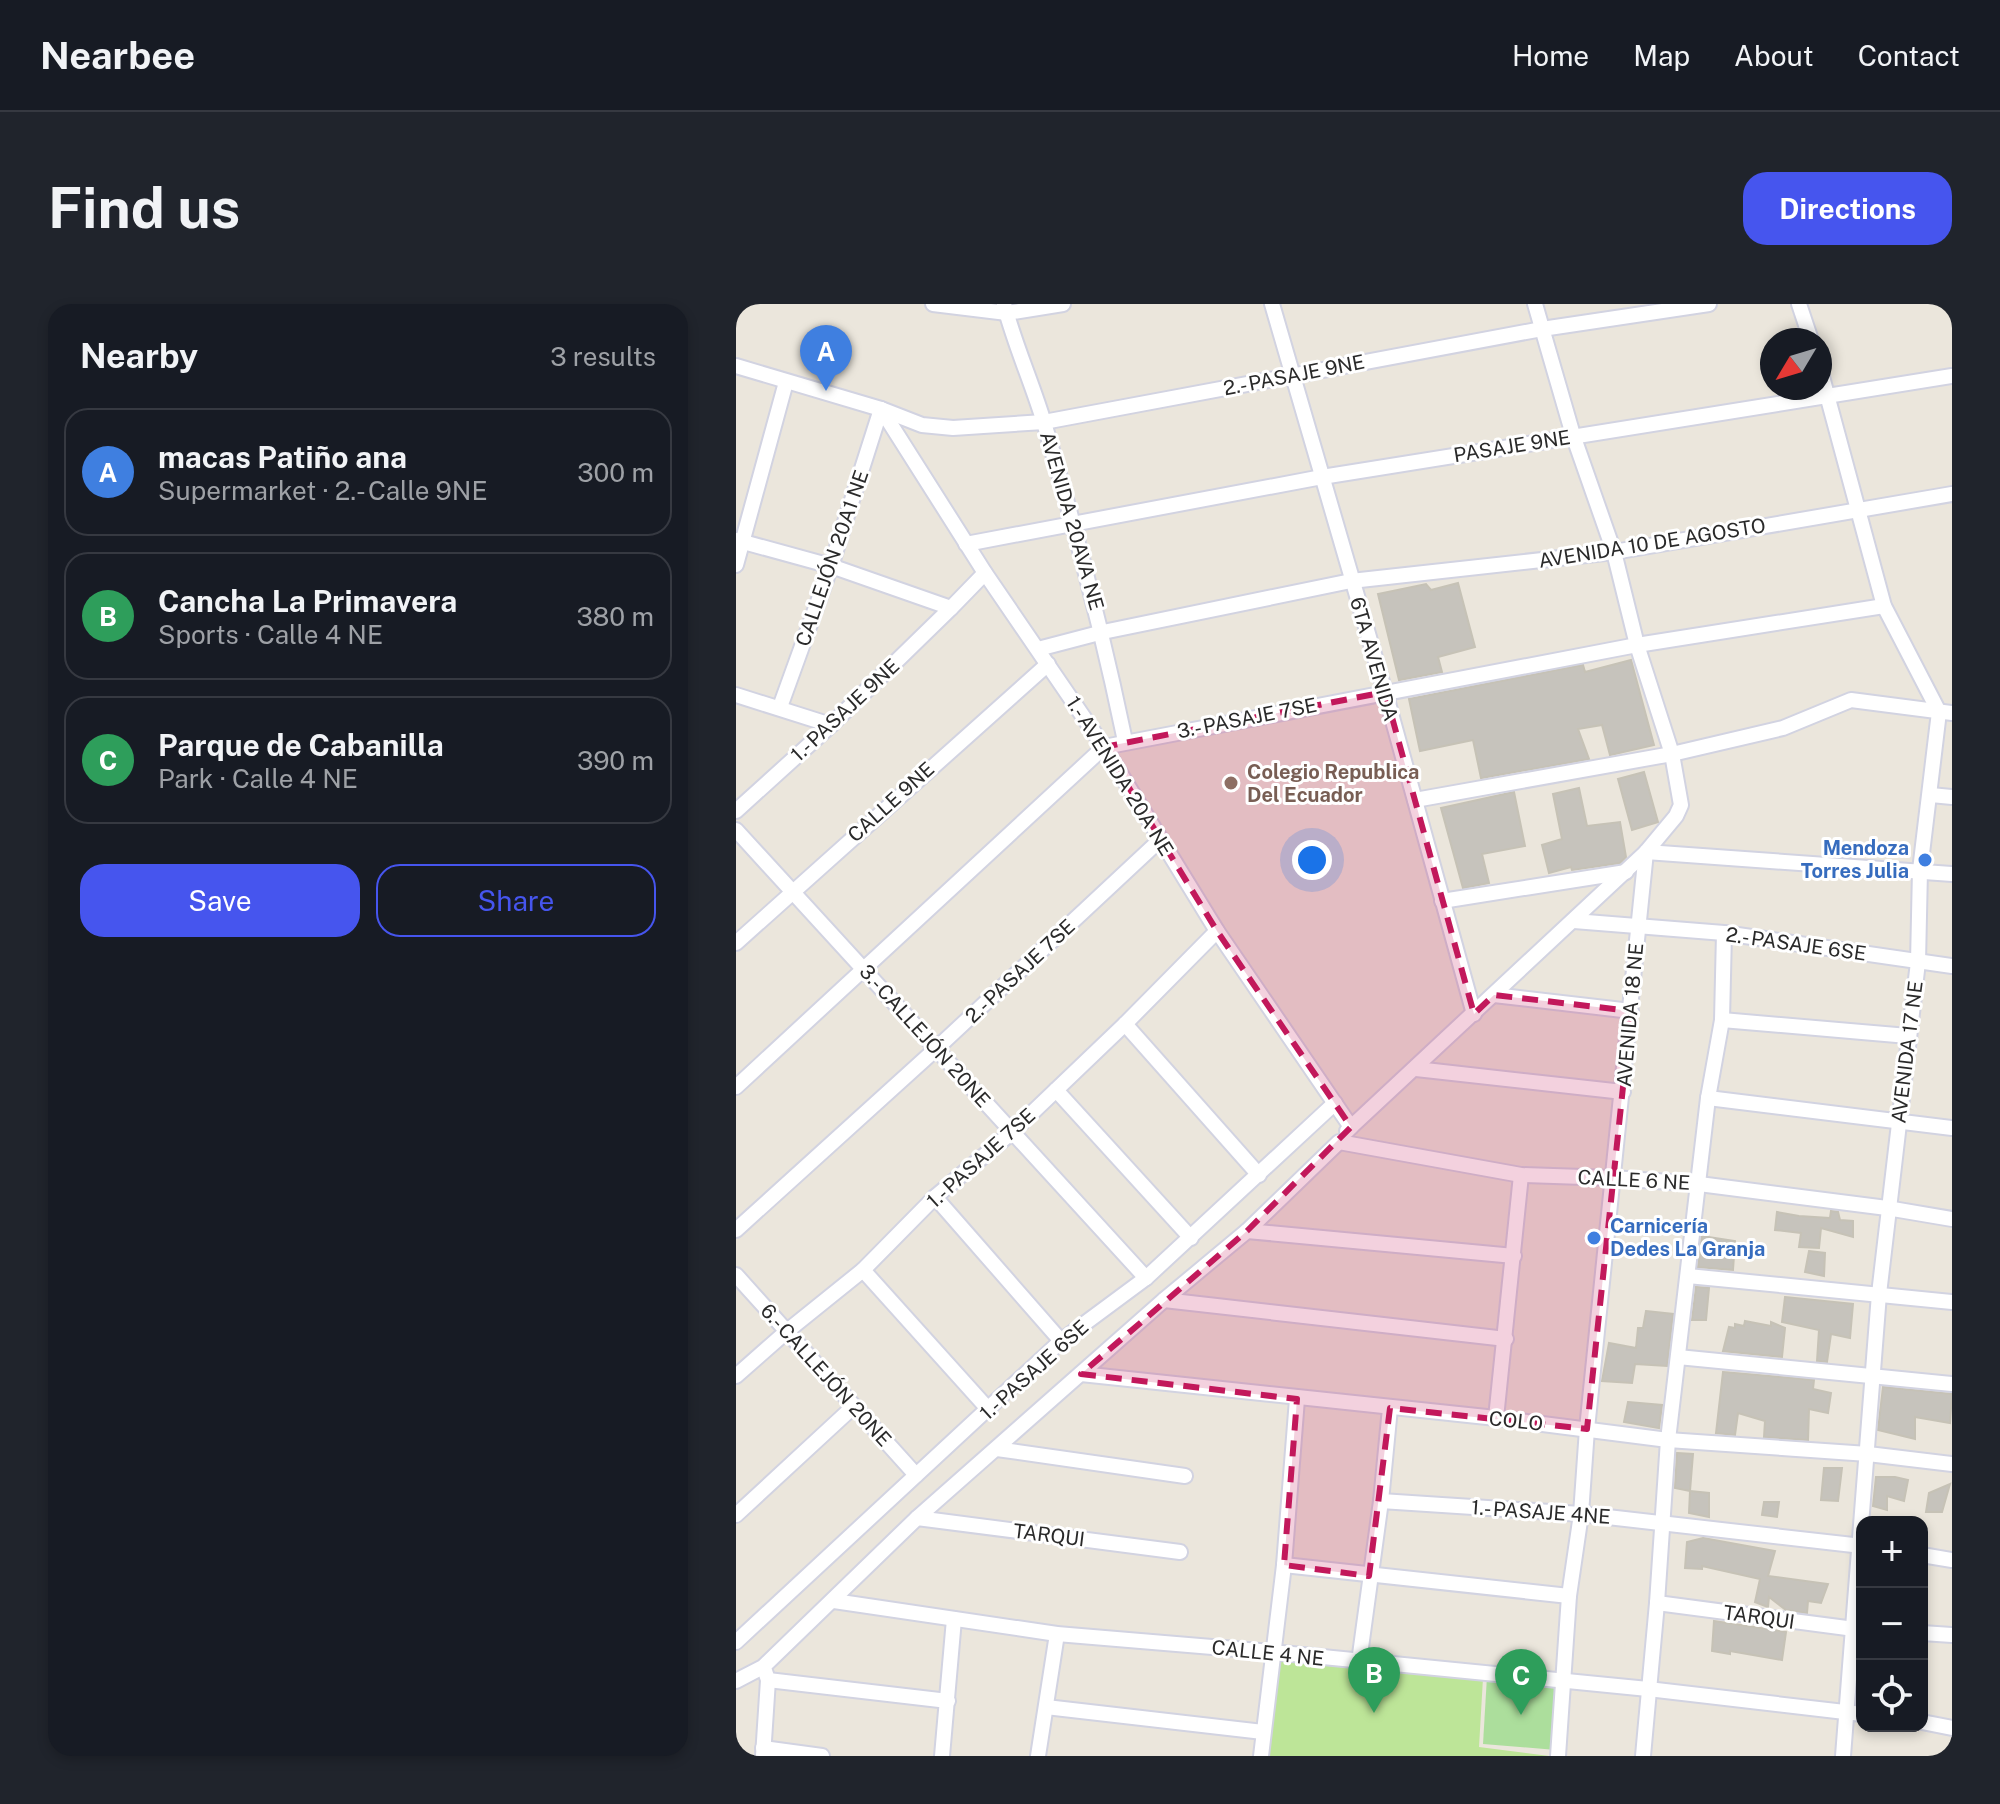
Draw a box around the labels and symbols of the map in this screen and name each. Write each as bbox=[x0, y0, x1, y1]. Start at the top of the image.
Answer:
pin: A bbox=[800, 325, 852, 391]
north arrow bbox=[1760, 328, 1832, 400]
street label: 2.- PASAJE 9NE bbox=[1221, 350, 1367, 400]
street label: PASAJE 9NE bbox=[1452, 425, 1572, 467]
street label: AVENIDA 20AVA NE bbox=[1035, 429, 1109, 613]
street label: CALLEJÓN 20A1 NE bbox=[790, 466, 873, 649]
street label: AVENIDA 10 DE AGOSTO bbox=[1537, 513, 1767, 573]
street label: 6TA AVENIDA bbox=[1345, 594, 1403, 724]
street label: 1.- PASAJE 9NE bbox=[786, 654, 904, 766]
street label: 1.- AVENIDA 20A NE bbox=[1061, 692, 1179, 860]
street label: 3.- PASAJE 7SE bbox=[1175, 693, 1319, 743]
street label: CALLE 9NE bbox=[843, 757, 939, 847]
place label: Colegio Republica Del Ecuador bbox=[1247, 760, 1419, 807]
marker: Colegio Republica Del Ecuador bbox=[1222, 774, 1240, 792]
place label: Mendoza Torres Julia bbox=[1801, 836, 1909, 883]
your location bbox=[1292, 840, 1332, 880]
marker: Mendoza Torres Julia bbox=[1916, 851, 1934, 869]
street label: 2.- PASAJE 7SE bbox=[960, 914, 1080, 1028]
street label: 2.- PASAJE 6SE bbox=[1724, 922, 1868, 966]
street label: AVENIDA 18 NE bbox=[1612, 942, 1648, 1088]
street label: 3.- CALLEJÓN 20NE bbox=[855, 959, 996, 1112]
street label: AVENIDA 17 NE bbox=[1886, 979, 1928, 1125]
street label: 1.- PASAJE 7SE bbox=[922, 1103, 1040, 1213]
street label: CALLE 6 NE bbox=[1577, 1165, 1691, 1195]
place label: Carnicería Dedes La Granja bbox=[1610, 1214, 1765, 1261]
marker: Carnicería Dedes La Granja bbox=[1585, 1229, 1603, 1247]
street label: 6.- CALLEJÓN 20NE bbox=[756, 1298, 897, 1451]
street label: 1.- PASAJE 6SE bbox=[975, 1315, 1093, 1425]
street label: COLO bbox=[1488, 1406, 1544, 1436]
street label: 1.- PASAJE 4NE bbox=[1470, 1495, 1612, 1529]
street label: TARQUI bbox=[1012, 1519, 1086, 1551]
street label: TARQUI bbox=[1722, 1600, 1796, 1634]
street label: CALLE 4 NE bbox=[1211, 1635, 1325, 1671]
pin: B bbox=[1348, 1647, 1400, 1713]
pin: C bbox=[1495, 1649, 1547, 1715]

